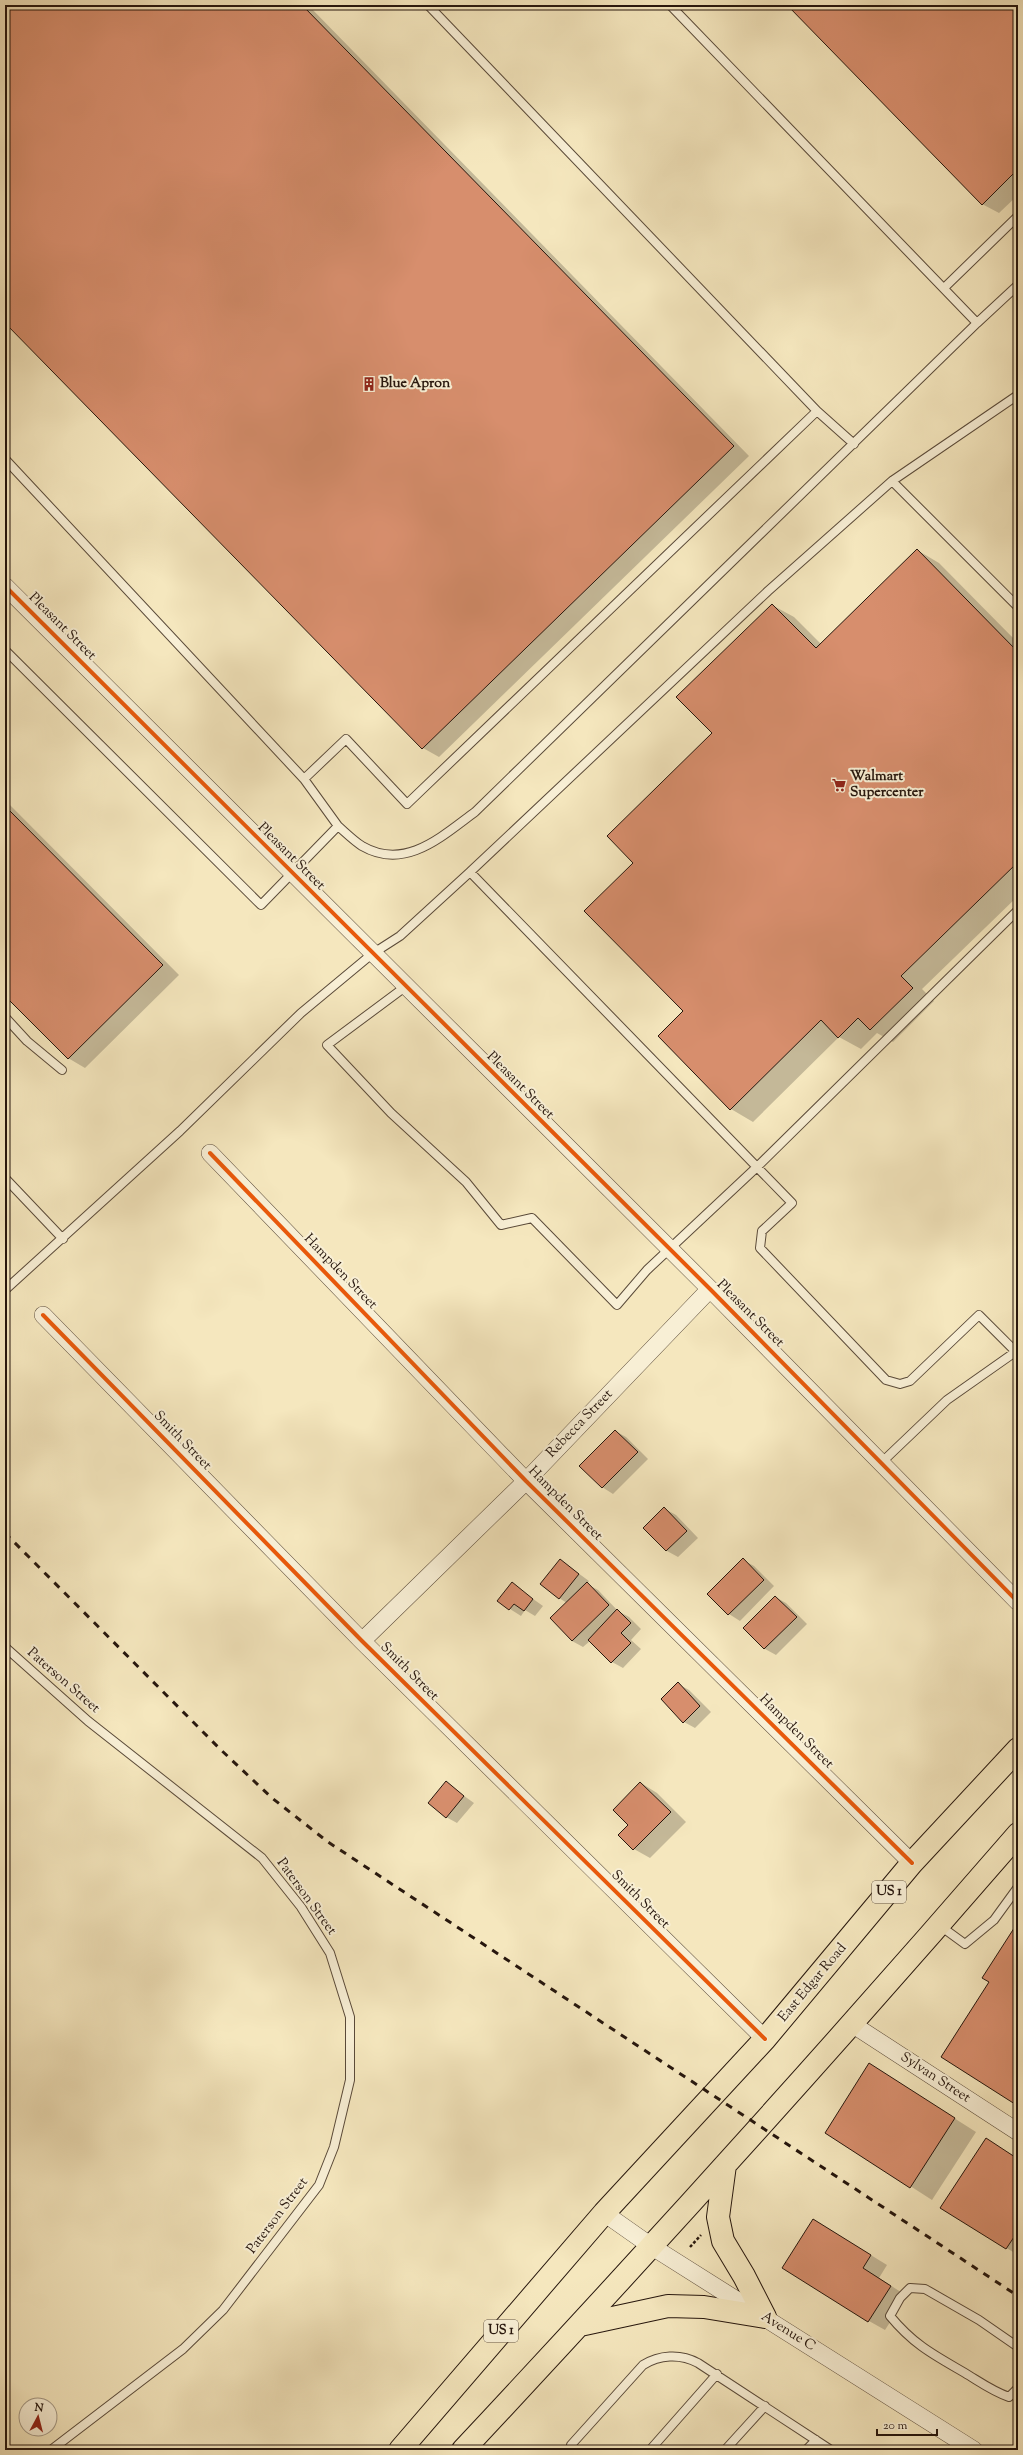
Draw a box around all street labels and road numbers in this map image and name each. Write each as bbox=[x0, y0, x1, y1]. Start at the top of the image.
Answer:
street label: Pleasant Street bbox=[24, 589, 101, 666]
street label: Pleasant Street bbox=[253, 819, 330, 896]
street label: Pleasant Street bbox=[482, 1048, 559, 1125]
street label: Hampden Street bbox=[299, 1230, 382, 1315]
street label: Pleasant Street bbox=[712, 1276, 789, 1353]
street label: Rebecca Street bbox=[542, 1385, 618, 1463]
street label: Smith Street bbox=[148, 1407, 216, 1475]
street label: Hampden Street bbox=[523, 1462, 607, 1546]
street label: Smith Street bbox=[375, 1638, 443, 1706]
street label: Paterson Street bbox=[22, 1644, 104, 1719]
street label: Hampden Street bbox=[754, 1690, 838, 1774]
street label: Paterson Street bbox=[271, 1854, 341, 1940]
street label: Smith Street bbox=[606, 1866, 674, 1934]
road number: US 1 bbox=[872, 1881, 906, 1903]
street label: East Edgar Road bbox=[774, 1939, 852, 2027]
street label: Sylvan Street bbox=[896, 2048, 974, 2108]
street label: Paterson Street bbox=[243, 2173, 314, 2258]
street label: Avenue C bbox=[757, 2307, 819, 2357]
road number: US 1 bbox=[484, 2320, 518, 2342]

